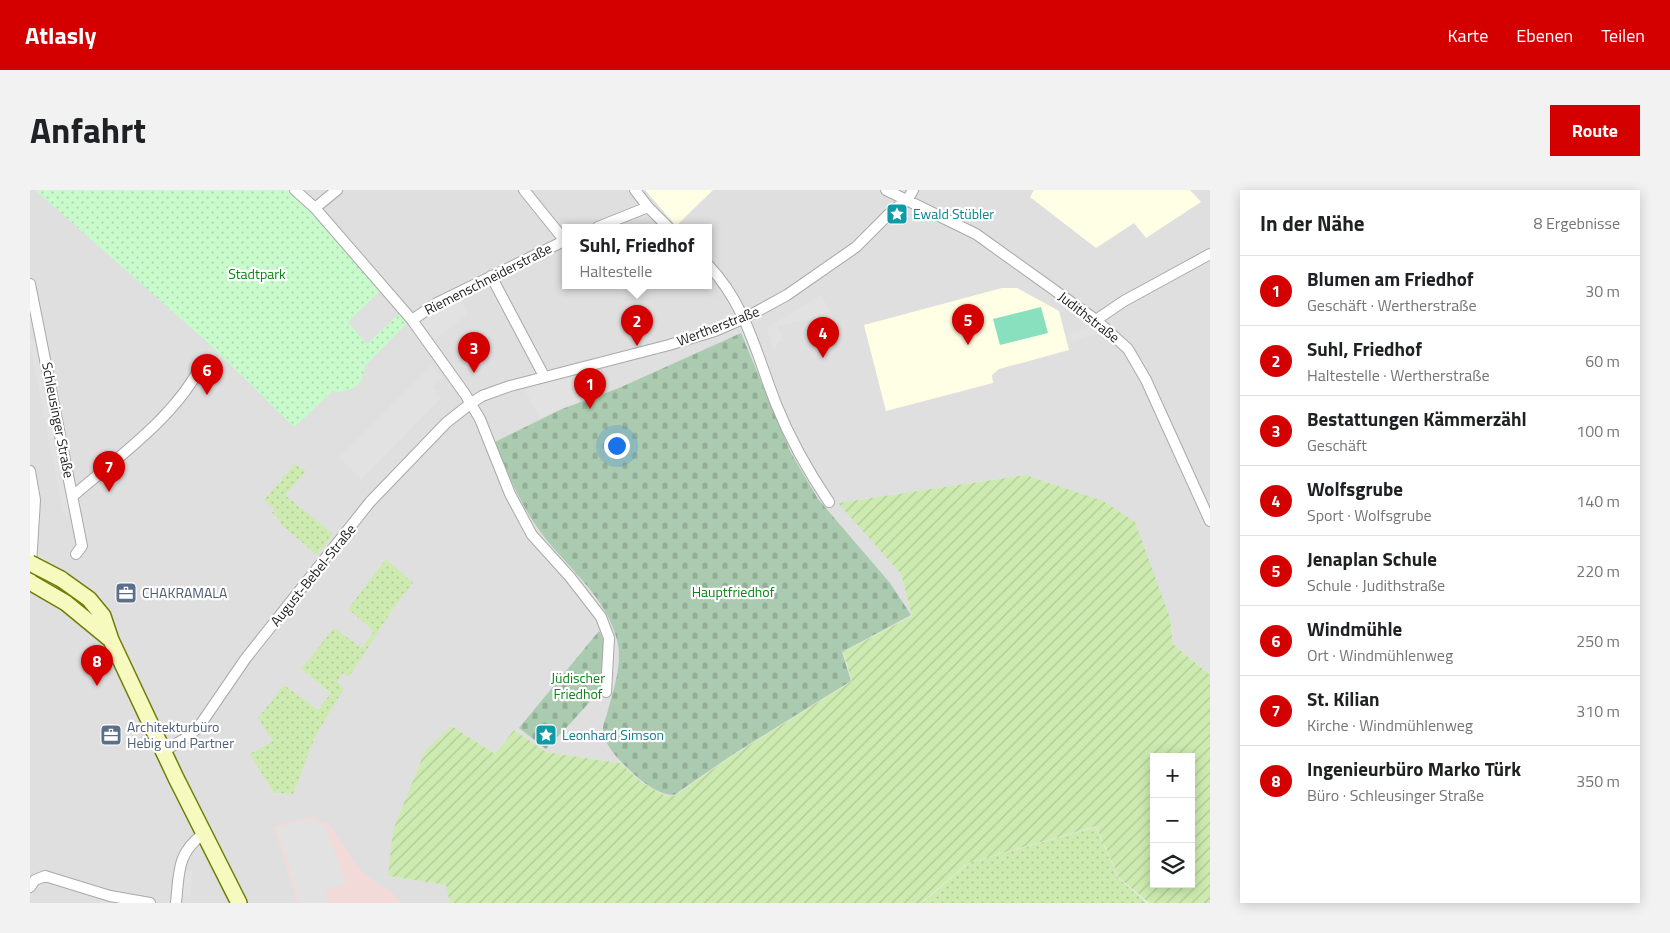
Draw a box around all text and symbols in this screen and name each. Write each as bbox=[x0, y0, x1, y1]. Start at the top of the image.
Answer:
text: Atlasly bbox=[25, 17, 96, 53]
text: Karte bbox=[1447, 22, 1488, 49]
text: Ebenen bbox=[1516, 22, 1573, 49]
text: Teilen bbox=[1601, 22, 1645, 49]
text: Anfahrt bbox=[30, 103, 146, 157]
button: Route bbox=[1550, 105, 1640, 156]
place icon: Ewald Stübler bbox=[885, 202, 909, 226]
place label: Ewald Stübler bbox=[913, 203, 994, 224]
text: In der Nähe bbox=[1260, 207, 1365, 239]
text: 8 Ergebnisse bbox=[1533, 211, 1620, 235]
popup bbox=[562, 224, 712, 289]
text: Suhl, Friedhof bbox=[580, 230, 694, 259]
street label: Riemenschneiderstraße bbox=[420, 237, 555, 320]
text: Haltestelle bbox=[580, 259, 652, 283]
park label: Stadtpark bbox=[228, 263, 286, 284]
text: Blumen am Friedhof bbox=[1307, 264, 1474, 293]
text: 1 bbox=[1272, 279, 1280, 303]
text: 30 m bbox=[1585, 279, 1620, 303]
street label: Judithstraße bbox=[1054, 286, 1124, 347]
text: Geschäft · Wertherstraße bbox=[1307, 293, 1477, 317]
street label: Wertherstraße bbox=[674, 300, 762, 351]
pin: 5 bbox=[952, 304, 984, 345]
pin: 2 bbox=[621, 305, 653, 346]
pin: 4 bbox=[807, 317, 839, 358]
pin: 3 bbox=[458, 332, 490, 373]
text: Suhl, Friedhof bbox=[1307, 334, 1422, 363]
text: 2 bbox=[1272, 349, 1280, 373]
text: 60 m bbox=[1585, 349, 1620, 373]
pin: 6 bbox=[191, 354, 223, 395]
street label: Schleusinger Straße bbox=[37, 360, 80, 480]
text: Haltestelle · Wertherstraße bbox=[1307, 363, 1490, 387]
pin: 1 bbox=[574, 368, 606, 409]
text: Bestattungen Kämmerzähl bbox=[1307, 404, 1527, 433]
text: 3 bbox=[1272, 419, 1280, 443]
text: 100 m bbox=[1576, 419, 1620, 443]
your location bbox=[604, 433, 630, 459]
text: Geschäft bbox=[1307, 433, 1367, 457]
pin: 7 bbox=[93, 451, 125, 492]
text: Wolfsgrube bbox=[1307, 474, 1403, 503]
text: 4 bbox=[1272, 489, 1280, 513]
text: 140 m bbox=[1576, 489, 1620, 513]
text: Sport · Wolfsgrube bbox=[1307, 503, 1432, 527]
street label: August-Bebel-Straße bbox=[265, 519, 360, 630]
text: Jenaplan Schule bbox=[1307, 544, 1437, 573]
text: 5 bbox=[1272, 559, 1280, 583]
text: 220 m bbox=[1576, 559, 1620, 583]
text: Schule · Judithstraße bbox=[1307, 573, 1445, 597]
office icon: CHAKRAMALA bbox=[114, 581, 138, 605]
park label: Hauptfriedhof bbox=[692, 581, 775, 602]
place label: CHAKRAMALA bbox=[142, 582, 228, 603]
text: Windmühle bbox=[1307, 614, 1402, 643]
text: 6 bbox=[1272, 629, 1280, 653]
text: 250 m bbox=[1576, 629, 1620, 653]
text: Ort · Windmühlenweg bbox=[1307, 643, 1453, 667]
pin: 8 bbox=[81, 645, 113, 686]
park label: Jüdischer Friedhof bbox=[551, 667, 605, 704]
text: St. Kilian bbox=[1307, 684, 1380, 713]
text: 7 bbox=[1272, 699, 1280, 723]
text: 310 m bbox=[1576, 699, 1620, 723]
text: Kirche · Windmühlenweg bbox=[1307, 713, 1473, 737]
place label: Architekturbüro Hebig und Partner bbox=[127, 716, 234, 753]
office icon: Architekturbüro Hebig und Partner bbox=[99, 723, 123, 747]
place icon: Leonhard Simson bbox=[534, 723, 558, 747]
place label: Leonhard Simson bbox=[562, 724, 664, 745]
map controls bbox=[1150, 753, 1195, 888]
button: + bbox=[1150, 753, 1195, 798]
text: Ingenieurbüro Marko Türk bbox=[1307, 754, 1521, 783]
text: 8 bbox=[1272, 769, 1280, 793]
text: 350 m bbox=[1576, 769, 1620, 793]
text: Büro · Schleusinger Straße bbox=[1307, 783, 1484, 807]
button: − bbox=[1150, 798, 1195, 843]
button: layers bbox=[1150, 843, 1195, 888]

